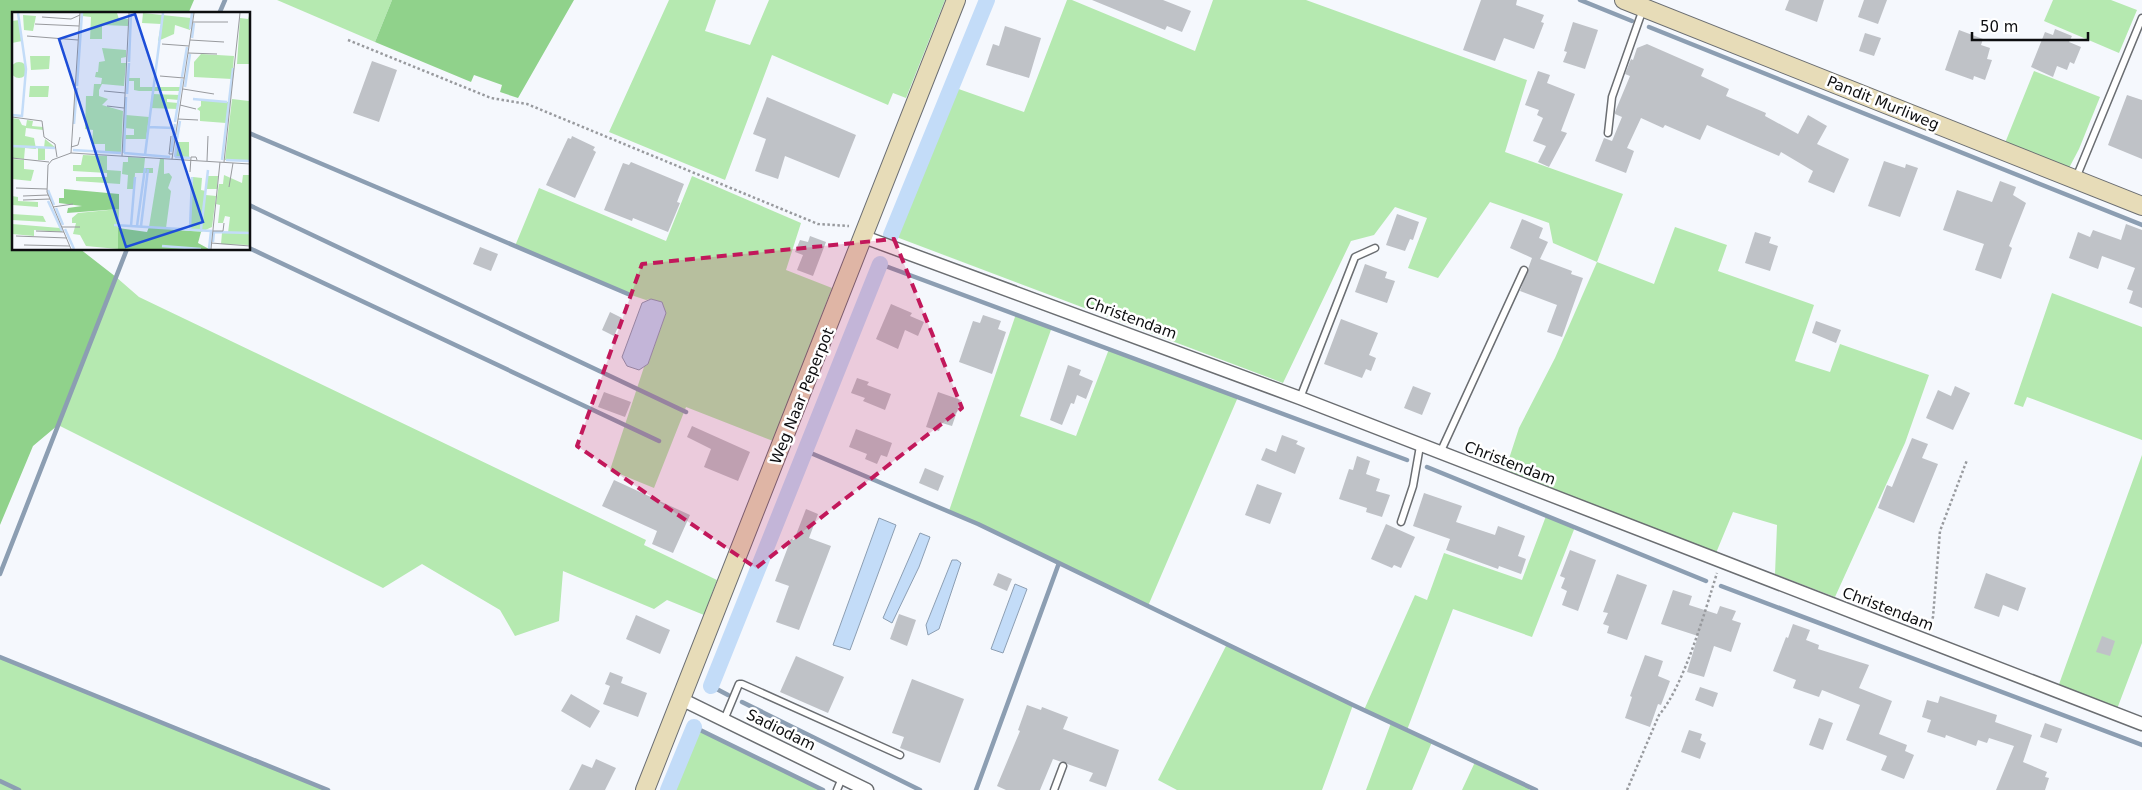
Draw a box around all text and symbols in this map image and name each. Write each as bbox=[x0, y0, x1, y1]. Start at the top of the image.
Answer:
scale bar bbox=[1972, 10, 2088, 42]
inset map bbox=[12, 12, 250, 250]
text: 50 m bbox=[1980, 18, 2018, 36]
street label: Pandit Murliweg bbox=[1824, 72, 1942, 134]
street label: Christendam bbox=[1083, 293, 1179, 343]
street label: Weg Naar Peperpot bbox=[766, 325, 838, 467]
street label: Christendam bbox=[1462, 437, 1558, 489]
street label: Christendam bbox=[1840, 583, 1936, 635]
street label: Sadiodam bbox=[743, 705, 819, 755]

